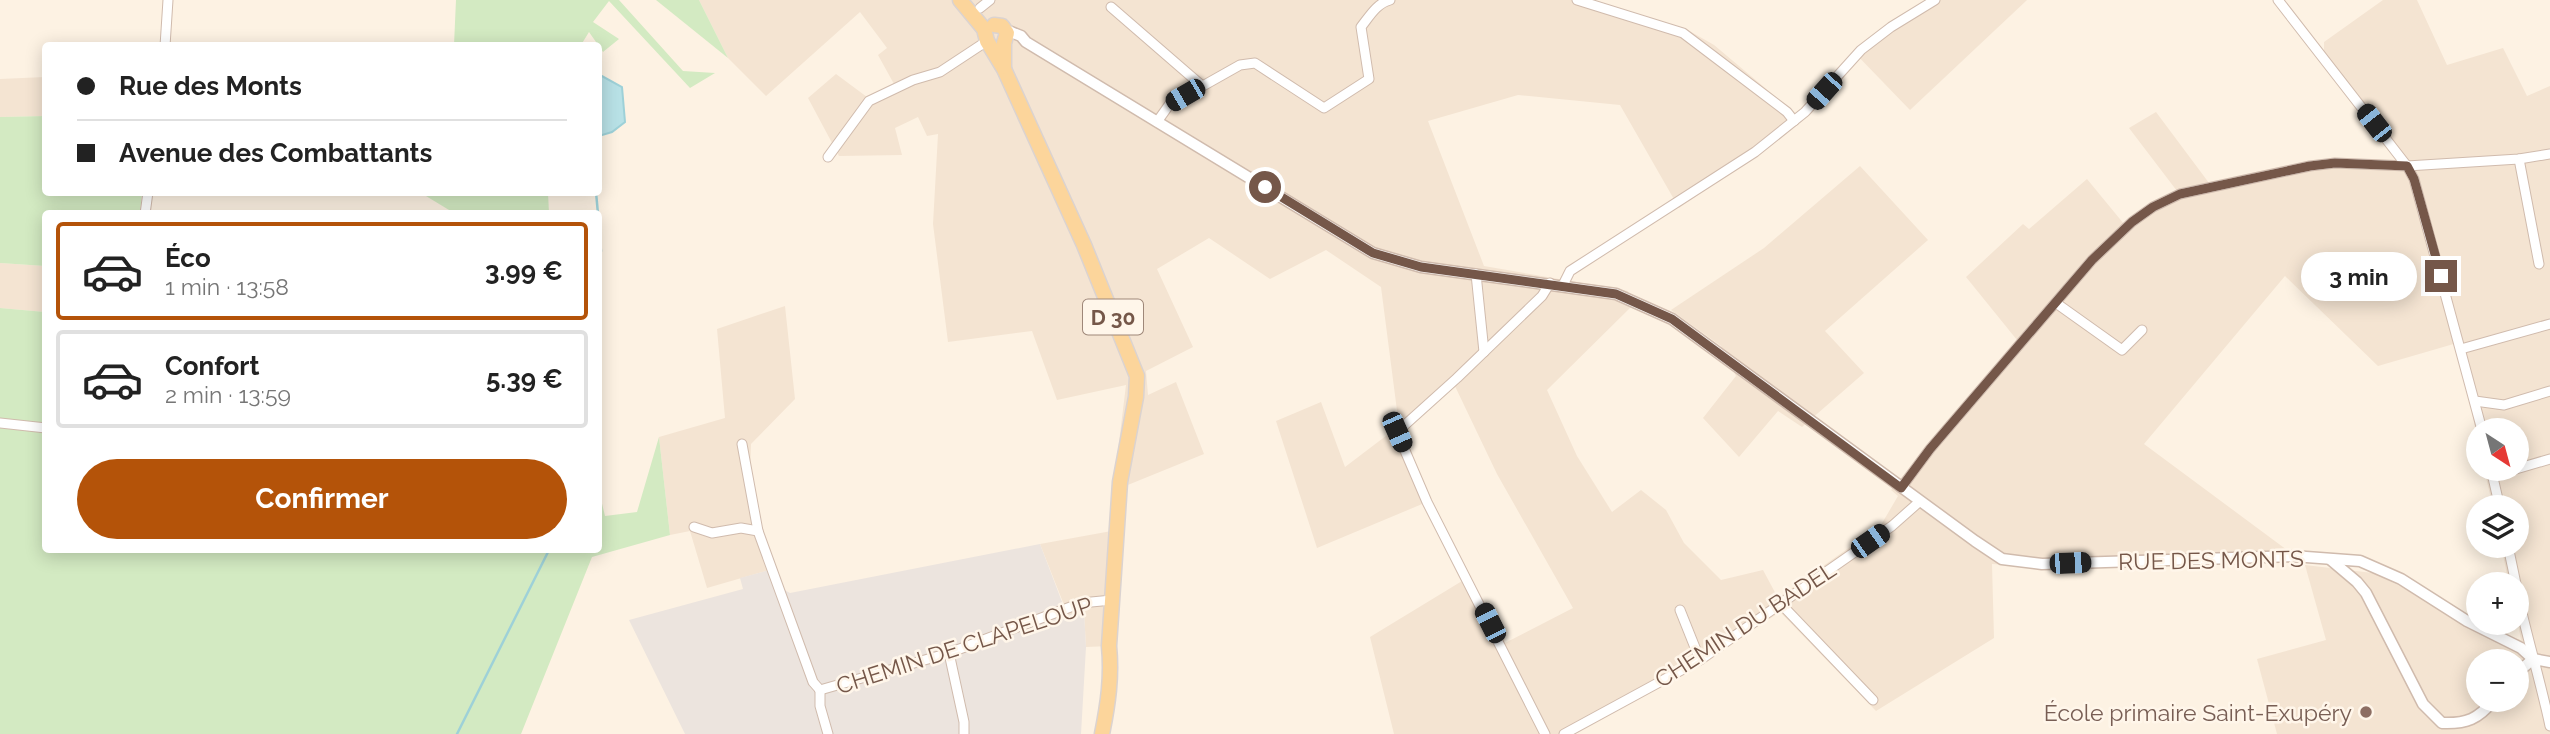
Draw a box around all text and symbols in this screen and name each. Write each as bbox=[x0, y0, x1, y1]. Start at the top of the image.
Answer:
car bbox=[1803, 68, 1846, 114]
text: Rue des Monts bbox=[119, 71, 302, 101]
car bbox=[1162, 75, 1209, 115]
car bbox=[2353, 100, 2396, 146]
text: Avenue des Combattants bbox=[119, 138, 432, 168]
route start bbox=[1249, 171, 1281, 203]
icon: car bbox=[81, 240, 144, 303]
text: Éco bbox=[165, 243, 211, 273]
callout: 3 min bbox=[2301, 252, 2416, 300]
text: 3.99 € bbox=[485, 256, 563, 286]
route end bbox=[2425, 260, 2457, 292]
text: 3 min bbox=[2329, 263, 2389, 290]
text: 1 min · 13:58 bbox=[165, 273, 289, 300]
road number: D 30 bbox=[1083, 300, 1143, 334]
icon: car bbox=[81, 348, 144, 411]
text: Confort bbox=[165, 351, 259, 381]
text: 5.39 € bbox=[486, 364, 563, 394]
text: 2 min · 13:59 bbox=[165, 381, 291, 408]
car bbox=[1379, 409, 1416, 455]
north arrow bbox=[2466, 418, 2529, 481]
map controls bbox=[2466, 418, 2529, 712]
button: Confirmer bbox=[77, 459, 567, 539]
button: layers bbox=[2466, 495, 2529, 558]
car bbox=[1847, 520, 1894, 562]
street label: RUE DES MONTS bbox=[2118, 545, 2304, 575]
car bbox=[2049, 552, 2092, 574]
street label: CHEMIN DU BADEL bbox=[1649, 555, 1841, 693]
button: + bbox=[2466, 572, 2529, 635]
street label: CHEMIN DE CLAPELOUP bbox=[833, 591, 1095, 699]
car bbox=[1472, 600, 1509, 646]
button: − bbox=[2466, 649, 2529, 712]
place label: École primaire Saint-Exupéry bbox=[2044, 699, 2352, 726]
marker: École primaire Saint-Exupéry bbox=[2358, 704, 2374, 720]

